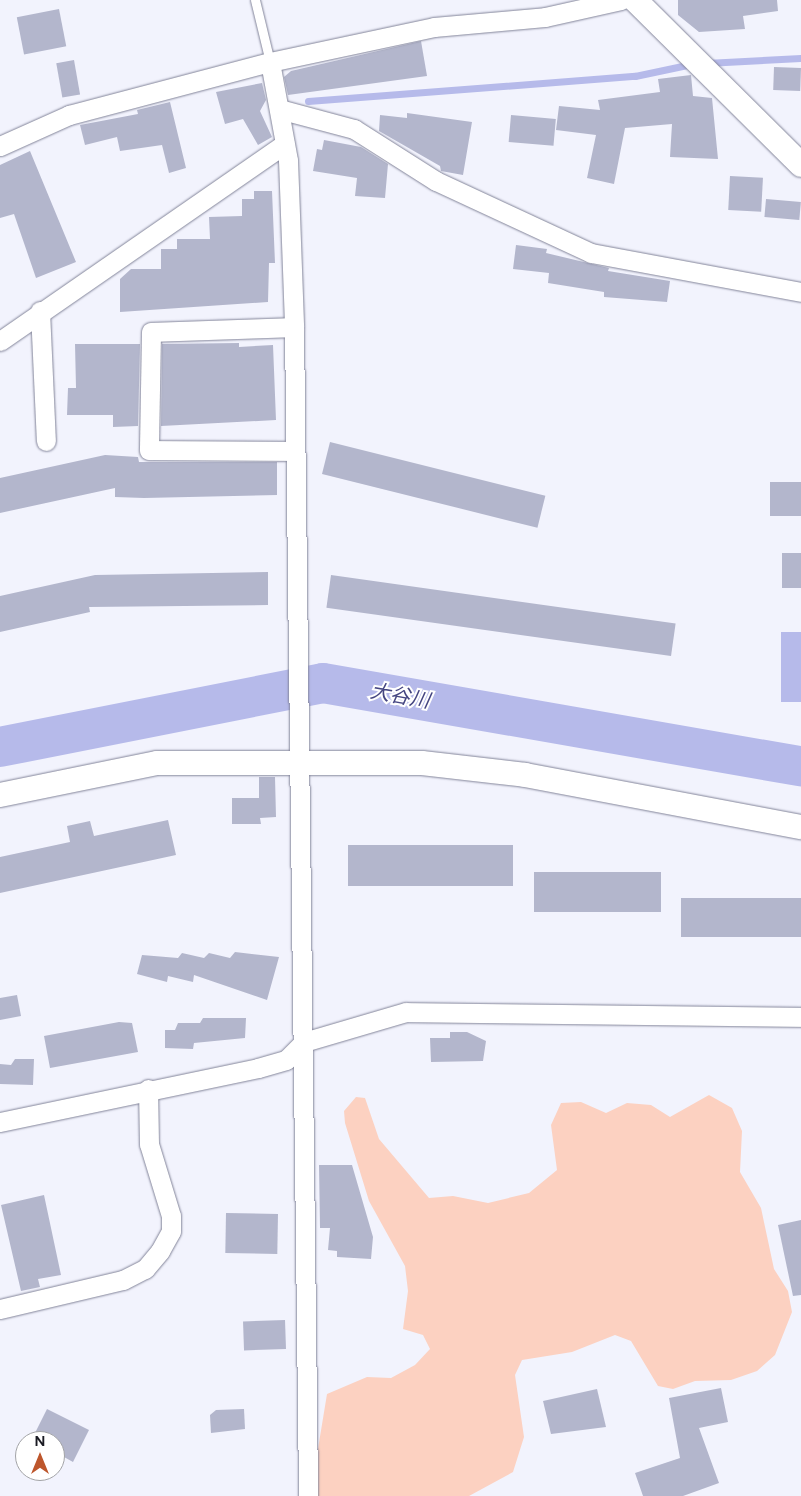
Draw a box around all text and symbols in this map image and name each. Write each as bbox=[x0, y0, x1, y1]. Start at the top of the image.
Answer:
water label: 大谷川 bbox=[368, 679, 432, 713]
north arrow bbox=[15, 1431, 65, 1481]
text: N bbox=[35, 1433, 45, 1450]

